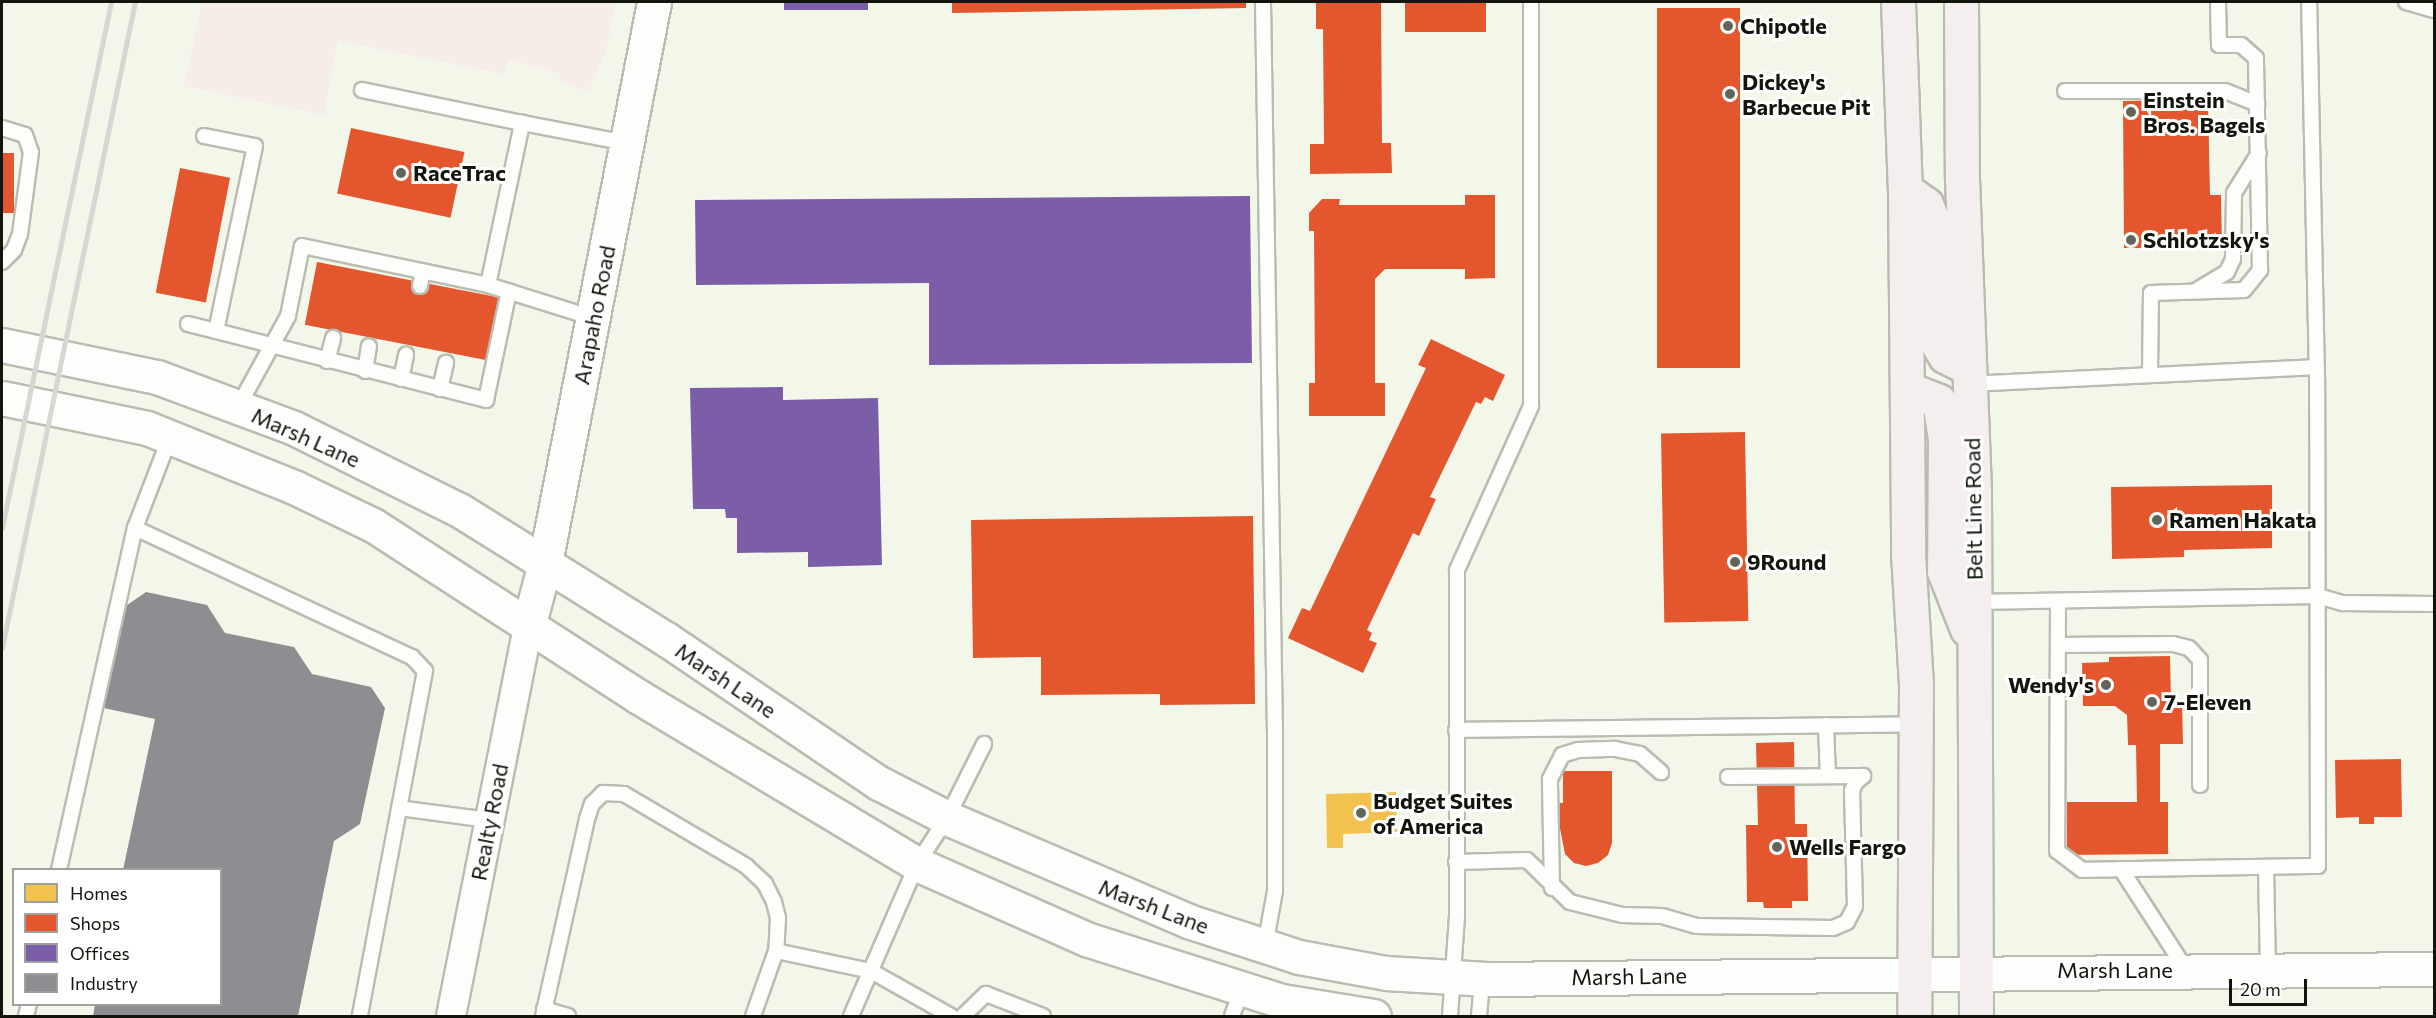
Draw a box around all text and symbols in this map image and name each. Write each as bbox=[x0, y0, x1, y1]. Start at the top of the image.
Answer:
place label: Chipotle bbox=[1740, 13, 1827, 39]
marker: Chipotle bbox=[1721, 19, 1735, 33]
place label: Dickey's Barbecue Pit bbox=[1742, 68, 1871, 119]
place label: Einstein Bros. Bagels bbox=[2143, 86, 2265, 138]
marker: Dickey's Barbecue Pit bbox=[1723, 87, 1737, 101]
marker: Einstein Bros. Bagels bbox=[2124, 105, 2138, 119]
place label: RaceTrac bbox=[413, 160, 506, 186]
marker: RaceTrac bbox=[394, 166, 408, 180]
place label: Schlotzsky's bbox=[2143, 227, 2269, 253]
marker: Schlotzsky's bbox=[2124, 233, 2138, 247]
street label: Arapaho Road bbox=[568, 243, 620, 387]
street label: Marsh Lane bbox=[248, 401, 364, 473]
street label: Belt Line Road bbox=[1959, 437, 1987, 581]
place label: Ramen Hakata bbox=[2169, 507, 2317, 533]
marker: Ramen Hakata bbox=[2150, 513, 2164, 527]
place label: 9Round bbox=[1747, 549, 1826, 575]
marker: 9Round bbox=[1728, 555, 1742, 569]
street label: Marsh Lane bbox=[671, 637, 781, 723]
place label: Wendy's bbox=[2008, 672, 2094, 698]
marker: Wendy's bbox=[2099, 678, 2113, 692]
place label: 7-Eleven bbox=[2164, 689, 2252, 715]
marker: 7-Eleven bbox=[2145, 695, 2159, 709]
street label: Realty Road bbox=[465, 761, 513, 883]
place label: Budget Suites of America bbox=[1373, 787, 1513, 838]
marker: Budget Suites of America bbox=[1354, 806, 1368, 820]
place label: Wells Fargo bbox=[1789, 834, 1906, 860]
marker: Wells Fargo bbox=[1770, 840, 1784, 854]
legend bbox=[12, 868, 222, 1006]
street label: Marsh Lane bbox=[1095, 873, 1213, 939]
text: Homes bbox=[70, 882, 128, 904]
text: Shops bbox=[70, 912, 120, 934]
text: Offices bbox=[70, 942, 130, 964]
street label: Marsh Lane bbox=[2057, 957, 2173, 983]
street label: Marsh Lane bbox=[1571, 962, 1687, 990]
scale bar bbox=[2232, 967, 2310, 1005]
text: Industry bbox=[70, 972, 138, 994]
text: 20 m bbox=[2240, 978, 2281, 1000]

